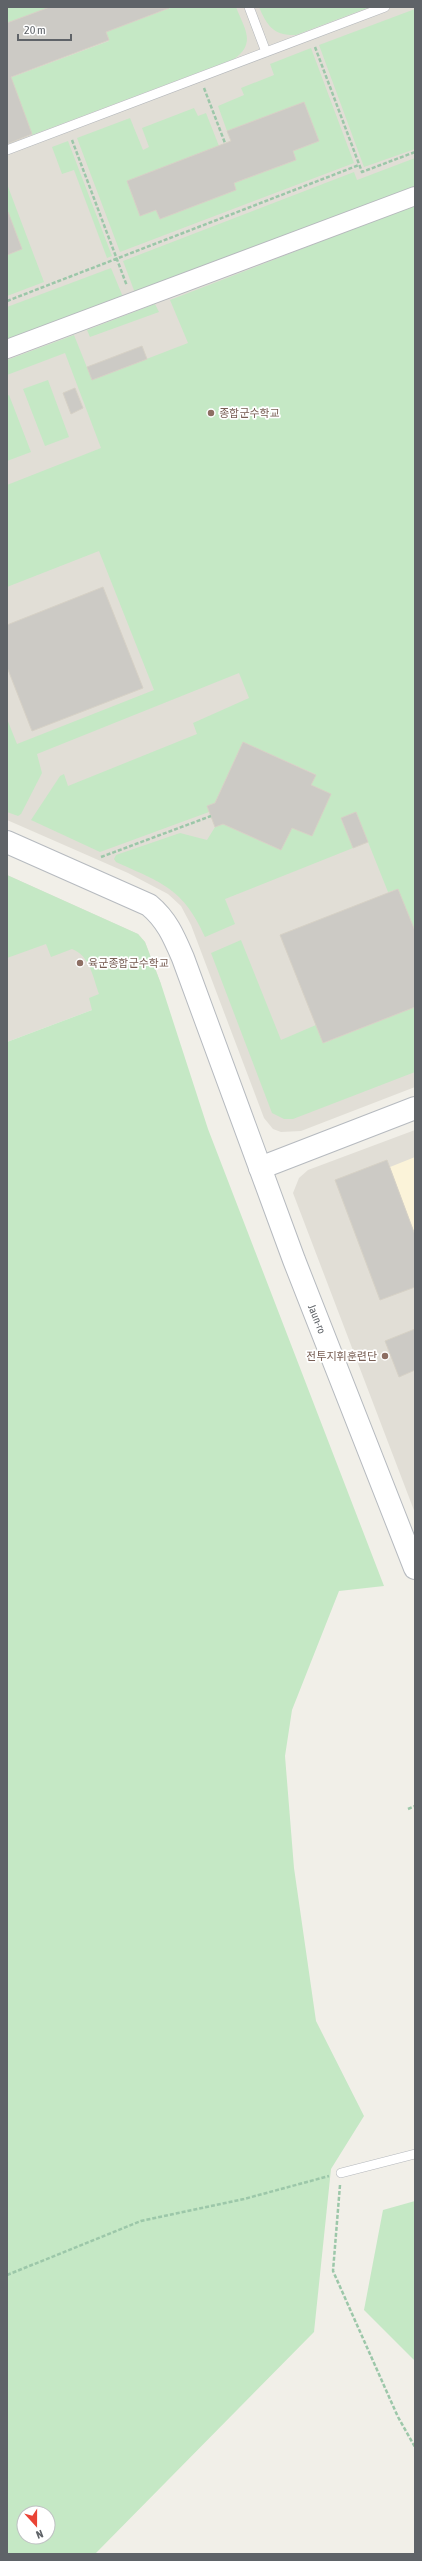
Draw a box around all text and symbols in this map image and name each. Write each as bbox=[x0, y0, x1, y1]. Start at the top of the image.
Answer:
scale bar bbox=[18, 16, 71, 42]
text: 20 m bbox=[24, 23, 46, 37]
place label: 종합군수학교 bbox=[219, 407, 280, 419]
marker: 종합군수학교 bbox=[206, 408, 216, 418]
place label: 육군종합군수학교 bbox=[88, 957, 169, 969]
marker: 육군종합군수학교 bbox=[75, 958, 85, 968]
street label: Jaun-ro bbox=[306, 1302, 328, 1335]
place label: 전투지휘훈련단 bbox=[306, 1350, 377, 1362]
marker: 전투지휘훈련단 bbox=[380, 1351, 390, 1361]
north arrow bbox=[16, 2505, 56, 2545]
text: N bbox=[34, 2528, 45, 2541]

